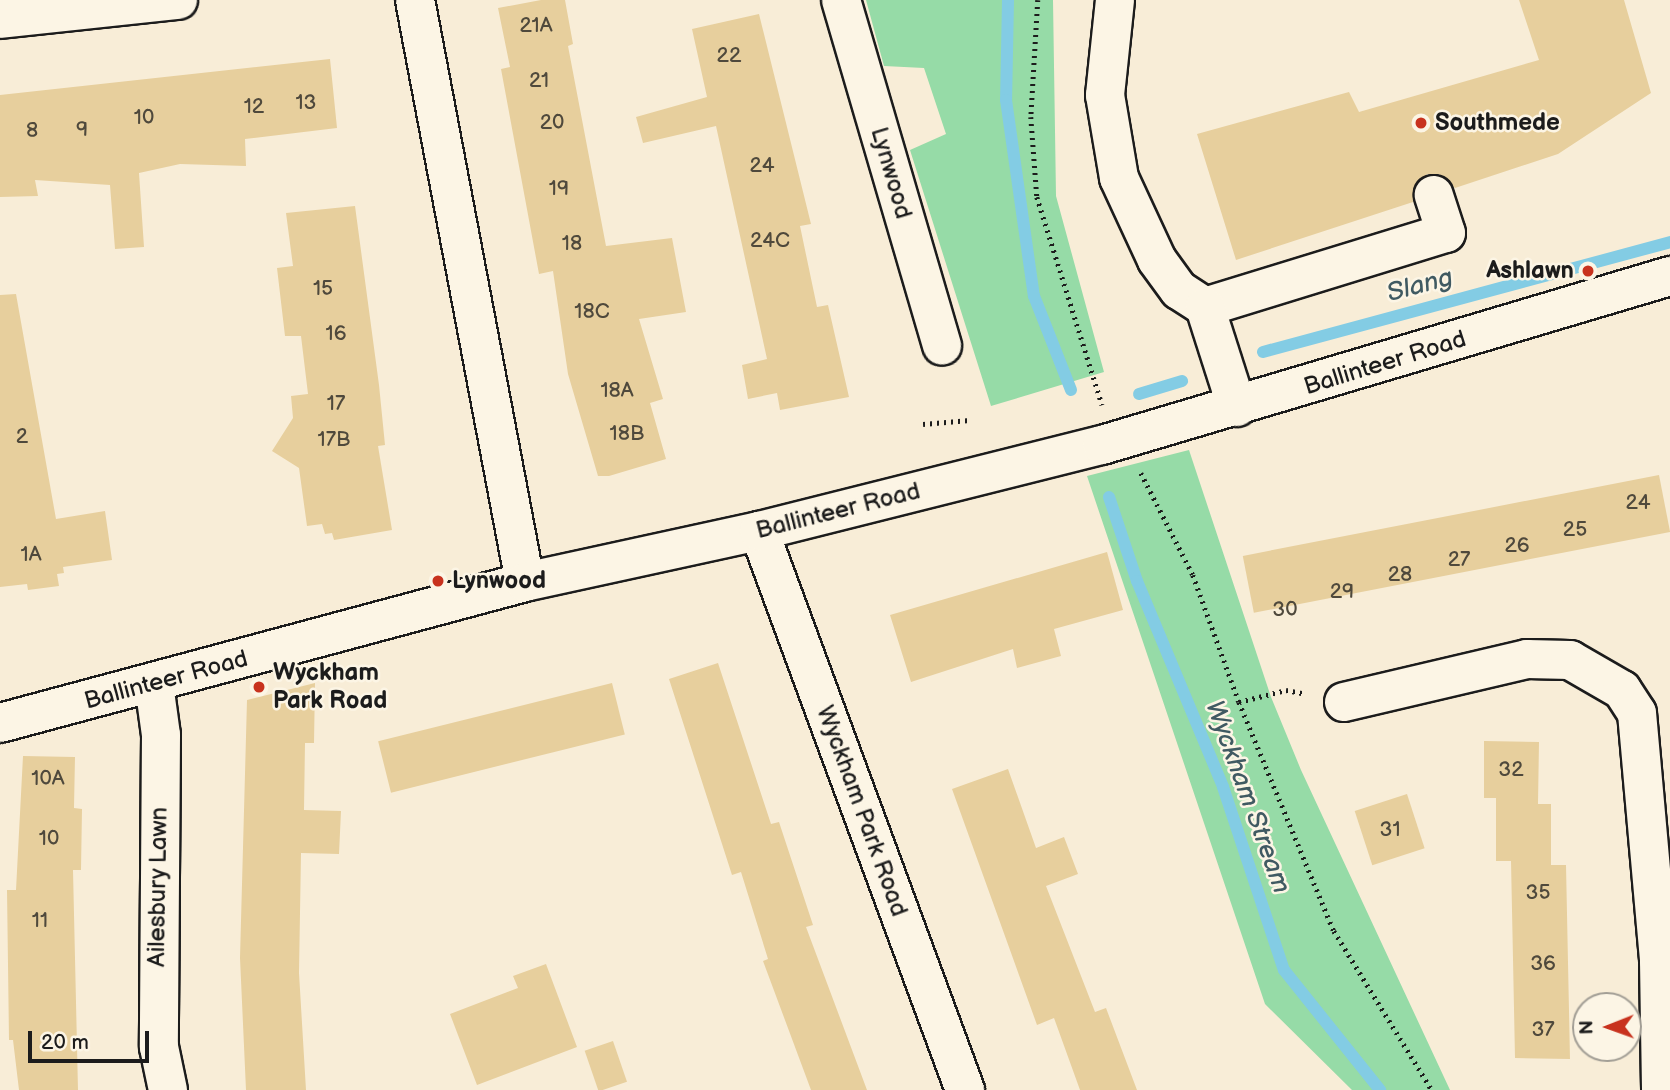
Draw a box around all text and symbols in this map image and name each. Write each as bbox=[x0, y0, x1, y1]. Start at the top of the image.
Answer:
house number: 21A bbox=[519, 13, 553, 39]
house number: 22 bbox=[717, 43, 741, 69]
house number: 21 bbox=[529, 68, 549, 94]
house number: 13 bbox=[295, 90, 317, 116]
house number: 12 bbox=[244, 94, 264, 120]
house number: 10 bbox=[134, 105, 154, 131]
place label: Southmede bbox=[1435, 109, 1560, 137]
house number: 20 bbox=[540, 110, 564, 136]
marker: Southmede bbox=[1413, 115, 1429, 131]
house number: 9 bbox=[76, 117, 88, 143]
house number: 8 bbox=[26, 118, 38, 144]
street label: Lynwood bbox=[864, 124, 918, 222]
house number: 24 bbox=[750, 153, 774, 179]
house number: 19 bbox=[549, 176, 569, 202]
house number: 24C bbox=[750, 228, 790, 254]
house number: 18 bbox=[562, 231, 582, 257]
place label: Ashlawn bbox=[1486, 257, 1574, 285]
water label: Slang bbox=[1384, 262, 1456, 310]
marker: Ashlawn bbox=[1580, 263, 1596, 279]
house number: 15 bbox=[313, 276, 333, 302]
house number: 18C bbox=[574, 299, 610, 325]
house number: 16 bbox=[326, 321, 346, 347]
street label: Ballinteer Road bbox=[1300, 325, 1470, 401]
house number: 18A bbox=[600, 378, 634, 404]
house number: 17 bbox=[327, 391, 345, 417]
house number: 18B bbox=[610, 421, 644, 447]
house number: 2 bbox=[16, 424, 28, 450]
house number: 17B bbox=[318, 427, 350, 453]
street label: Ballinteer Road bbox=[753, 477, 923, 545]
house number: 24 bbox=[1626, 490, 1650, 516]
house number: 25 bbox=[1563, 517, 1587, 543]
house number: 26 bbox=[1504, 533, 1530, 559]
house number: 1A bbox=[21, 542, 41, 568]
house number: 27 bbox=[1448, 547, 1470, 573]
house number: 28 bbox=[1388, 562, 1412, 588]
place label: Lynwood bbox=[452, 567, 546, 595]
marker: Lynwood bbox=[430, 573, 446, 589]
house number: 29 bbox=[1330, 579, 1354, 605]
house number: 30 bbox=[1272, 597, 1298, 623]
street label: Ballinteer Road bbox=[81, 644, 251, 716]
place label: Wyckham Park Road bbox=[273, 659, 387, 715]
marker: Wyckham Park Road bbox=[251, 679, 267, 695]
water label: Wyckham Stream bbox=[1198, 696, 1296, 898]
street label: Wyckham Park Road bbox=[810, 702, 914, 920]
house number: 32 bbox=[1498, 757, 1524, 783]
house number: 10A bbox=[31, 766, 65, 792]
street label: Ailesbury Lawn bbox=[142, 806, 174, 968]
house number: 31 bbox=[1379, 817, 1401, 843]
house number: 10 bbox=[39, 826, 59, 852]
house number: 35 bbox=[1526, 880, 1550, 906]
house number: 11 bbox=[32, 908, 48, 934]
house number: 36 bbox=[1530, 951, 1556, 977]
north arrow bbox=[1572, 992, 1642, 1062]
scale bar bbox=[32, 1016, 152, 1060]
house number: 37 bbox=[1531, 1017, 1555, 1043]
text: N bbox=[1576, 1020, 1599, 1035]
text: 20 m bbox=[41, 1030, 89, 1055]

